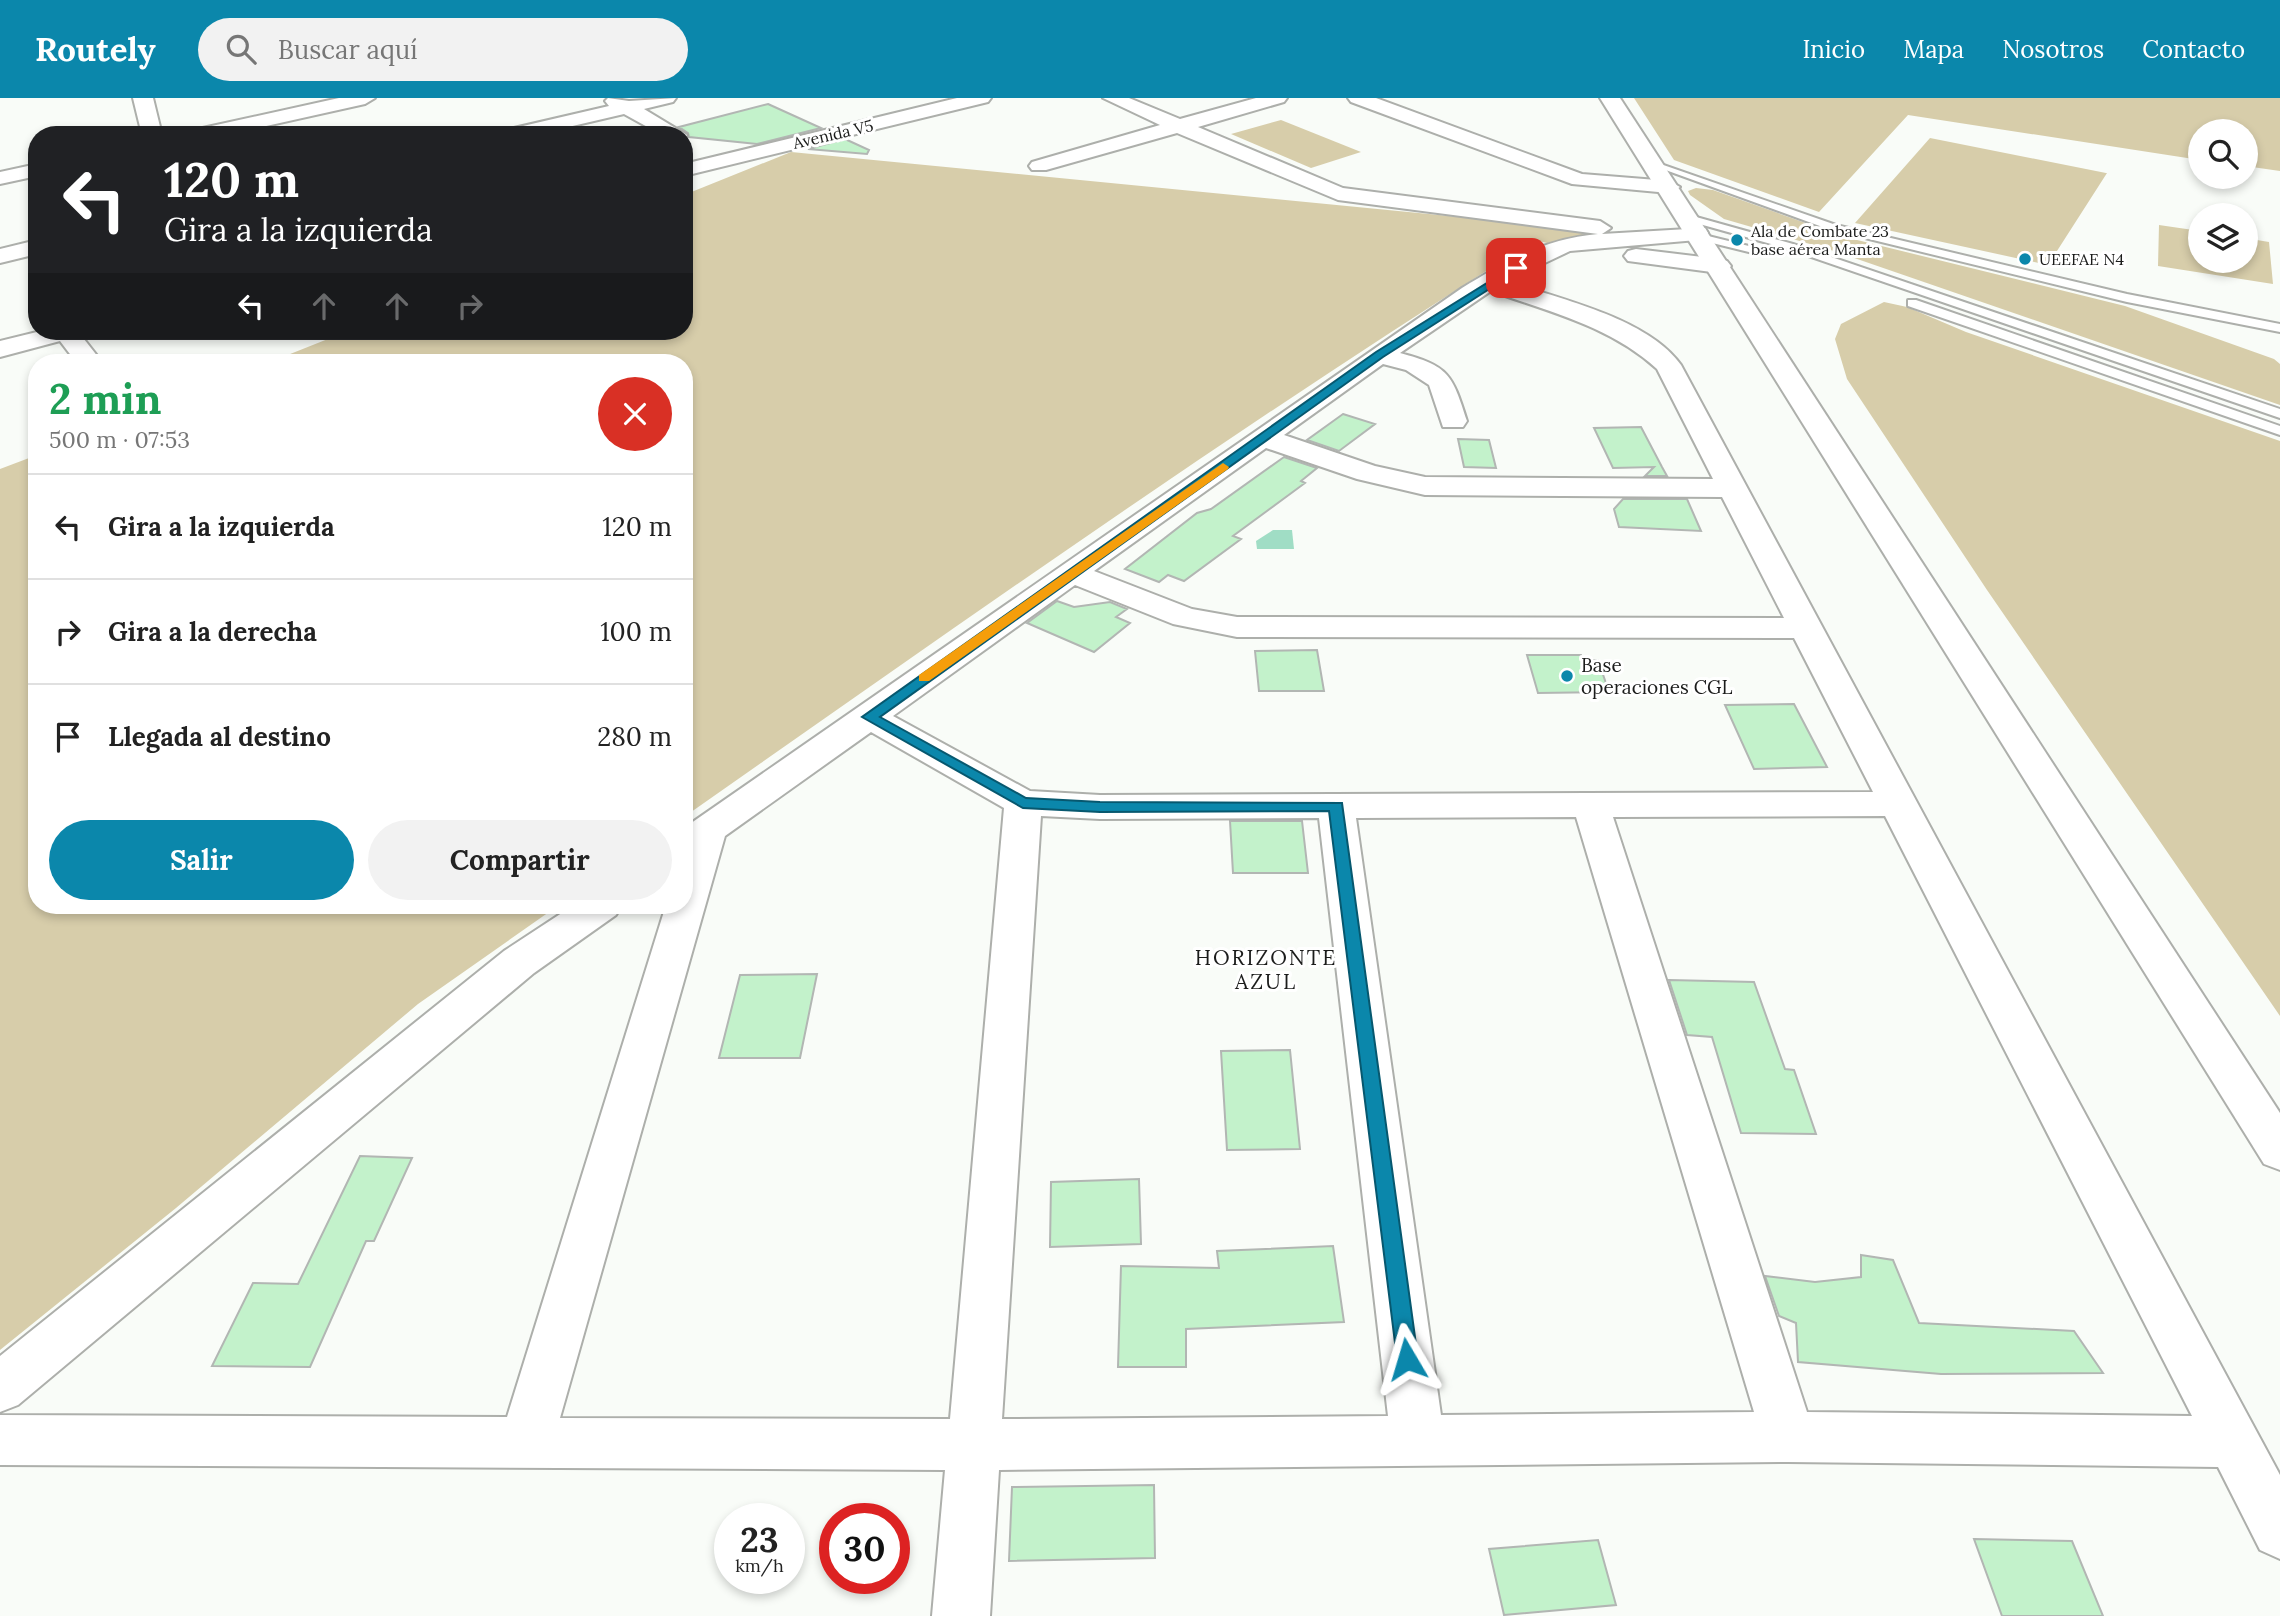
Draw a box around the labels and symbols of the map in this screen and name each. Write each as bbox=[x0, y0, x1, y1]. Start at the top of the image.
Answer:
street label: Avenida V5 bbox=[790, 115, 875, 153]
place label: Ala de Combate 23 base aérea Manta bbox=[1750, 221, 1889, 259]
marker: Ala de Combate 23 base aérea Manta bbox=[1729, 232, 1745, 248]
pin bbox=[1486, 238, 1546, 298]
place label: UEEFAE N4 bbox=[2039, 249, 2124, 269]
marker: UEEFAE N4 bbox=[2017, 251, 2033, 267]
place label: Base operaciones CGL bbox=[1581, 653, 1733, 699]
marker: Base operaciones CGL bbox=[1559, 668, 1575, 684]
district label: HORIZONTE AZUL bbox=[1195, 944, 1337, 995]
position arrow bbox=[1370, 1322, 1444, 1396]
speed limit sign: 30 bbox=[819, 1503, 910, 1594]

